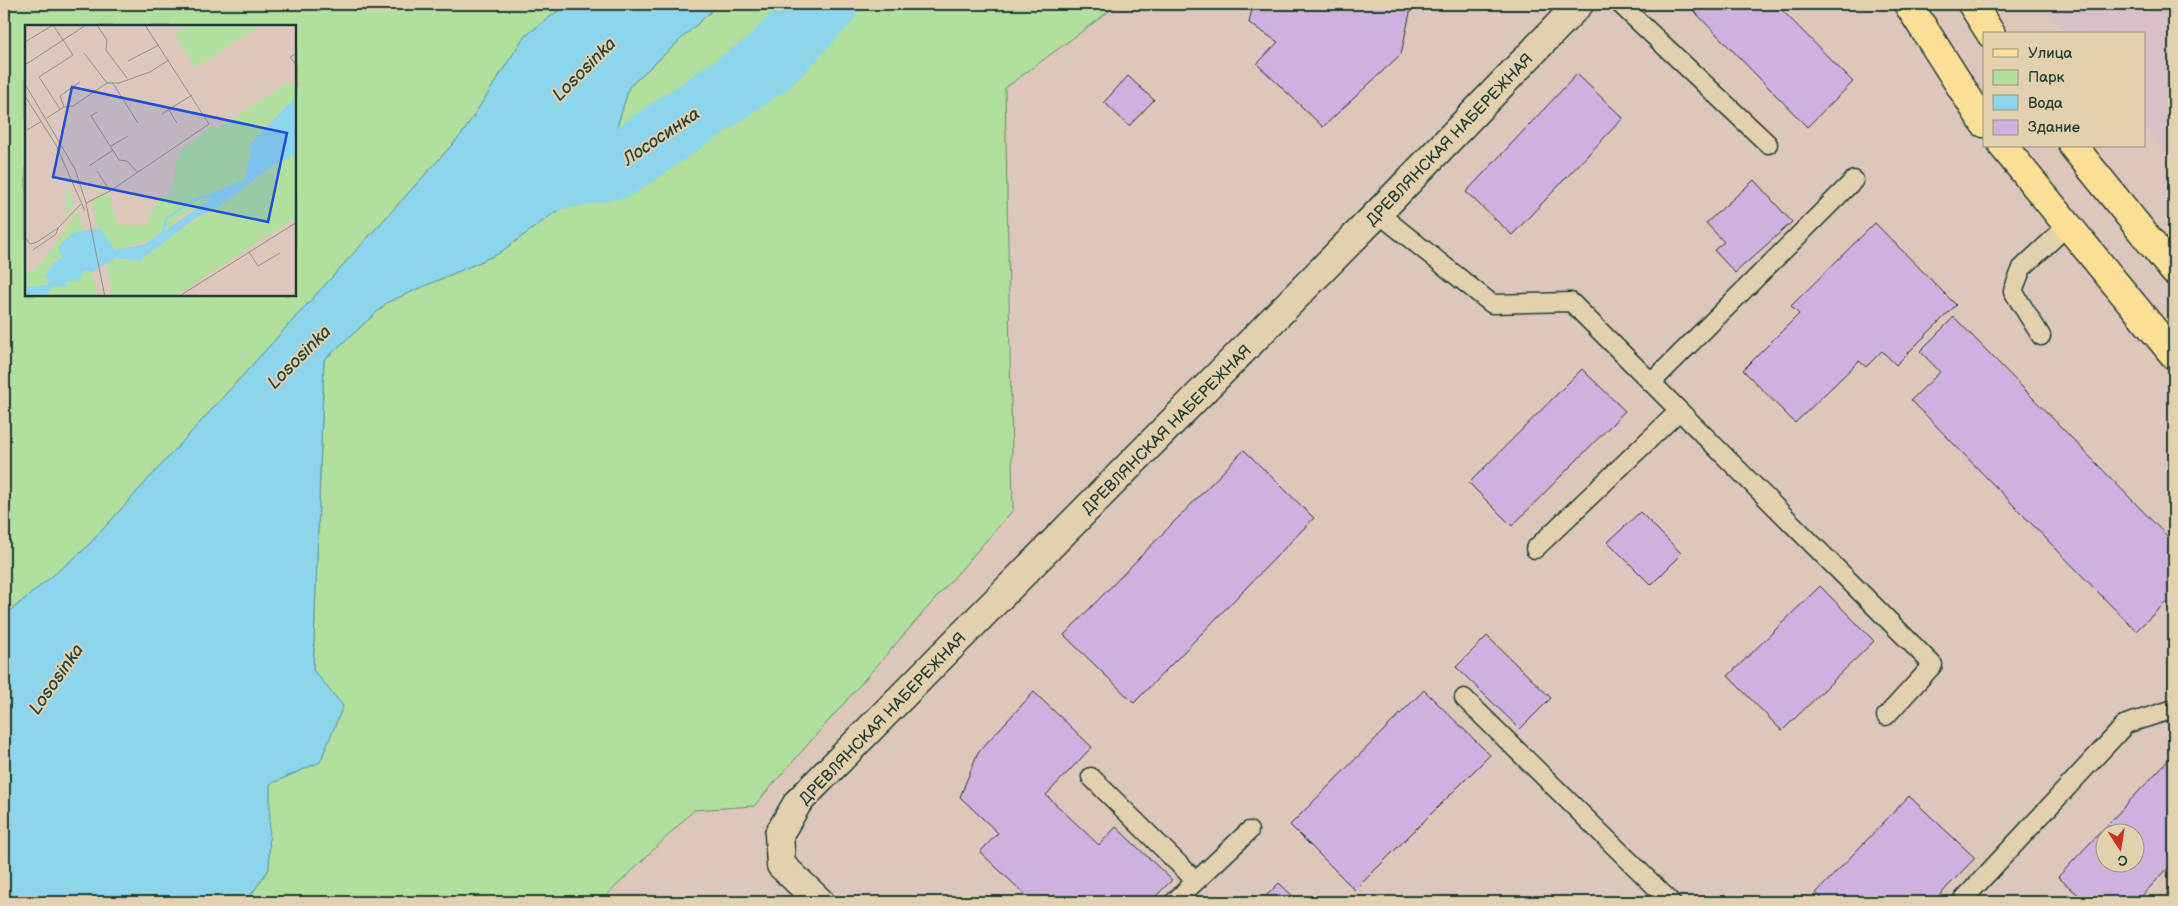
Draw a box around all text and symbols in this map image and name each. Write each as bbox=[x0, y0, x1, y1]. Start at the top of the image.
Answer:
inset map bbox=[25, 25, 296, 296]
legend bbox=[1983, 32, 2146, 148]
water label: Lososinka bbox=[548, 33, 620, 105]
text: Улица bbox=[2028, 44, 2073, 63]
street label: ДРЕВЛЯНСКАЯ НАБЕРЕЖНАЯ bbox=[1363, 50, 1538, 230]
text: Парк bbox=[2028, 68, 2065, 87]
text: Вода bbox=[2028, 94, 2063, 113]
water label: Лососинка bbox=[618, 103, 704, 170]
text: Здание bbox=[2028, 118, 2080, 137]
water label: Lososinka bbox=[263, 321, 335, 393]
street label: ДРЕВЛЯНСКАЯ НАБЕРЕЖНАЯ bbox=[1078, 341, 1256, 519]
street label: ДРЕВЛЯНСКАЯ НАБЕРЕЖНАЯ bbox=[796, 629, 971, 809]
water label: Lososinka bbox=[25, 640, 88, 719]
north arrow bbox=[2096, 824, 2146, 874]
text: С bbox=[2116, 851, 2129, 870]

